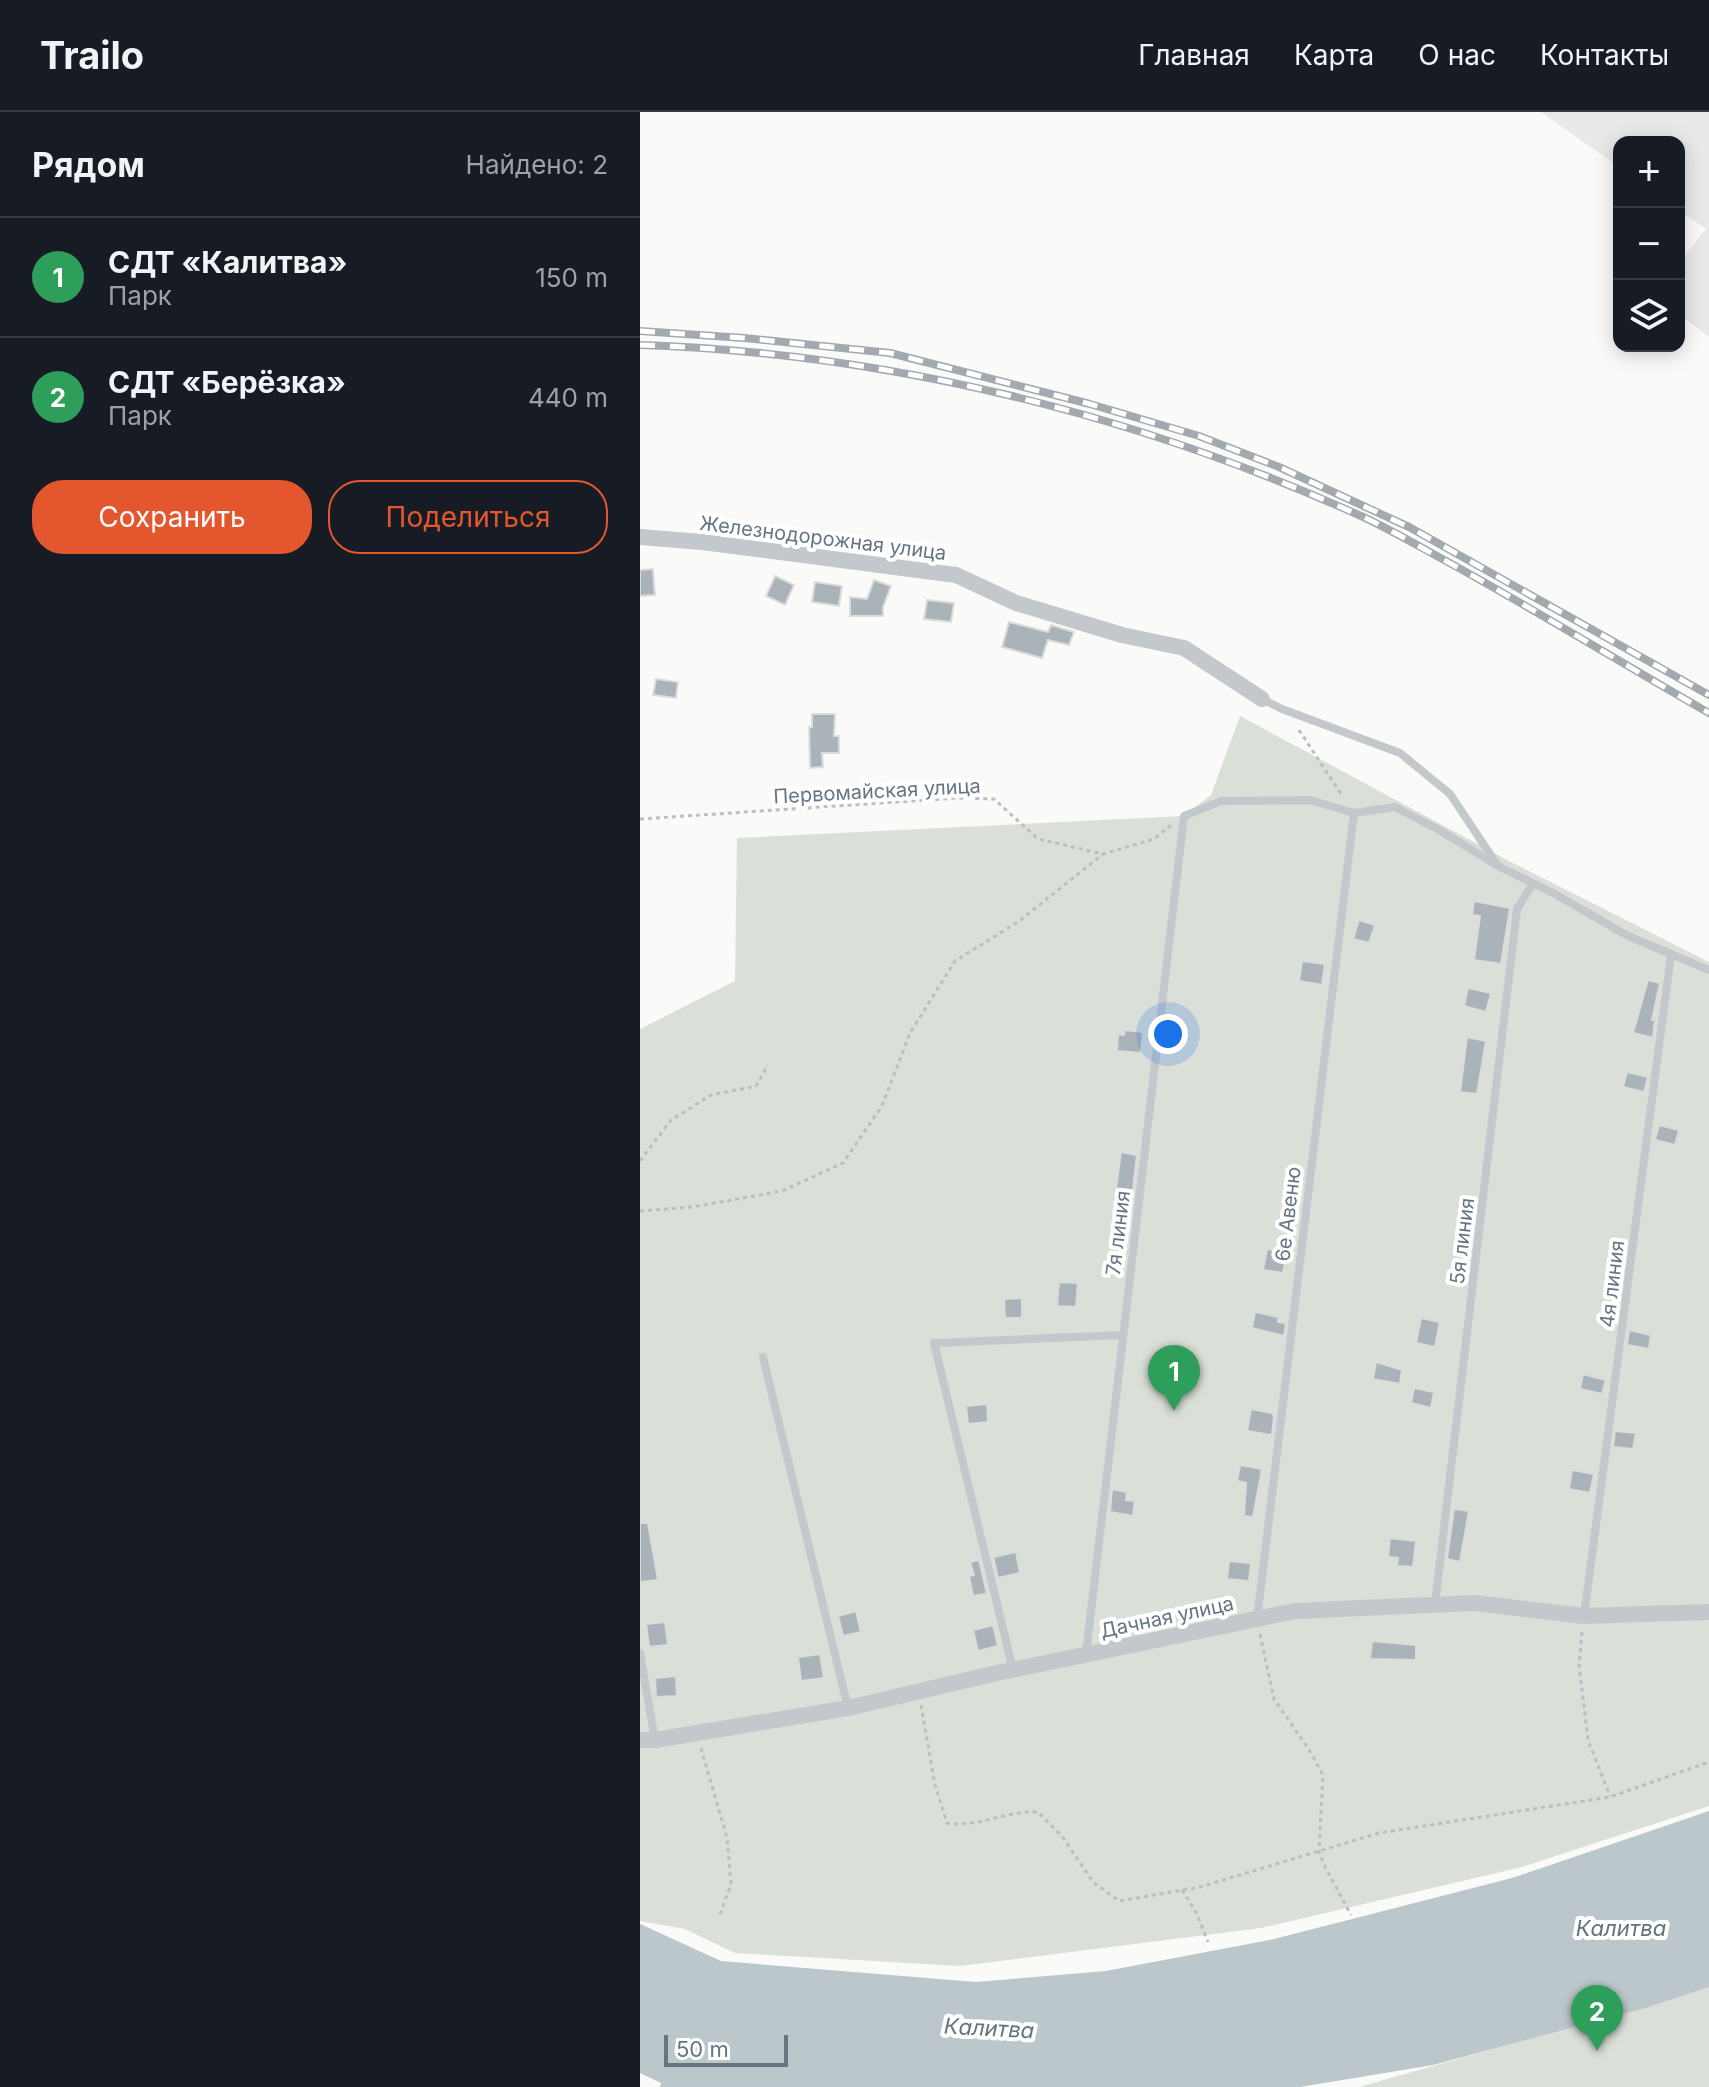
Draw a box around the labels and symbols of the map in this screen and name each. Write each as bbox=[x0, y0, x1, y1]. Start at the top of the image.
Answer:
street label: Железнодорожная улица bbox=[698, 511, 948, 565]
street label: Первомайская улица bbox=[773, 774, 981, 808]
your location bbox=[1148, 1014, 1188, 1054]
street label: 6е Авеню bbox=[1270, 1165, 1306, 1263]
street label: 7я линия bbox=[1101, 1189, 1135, 1277]
street label: 5я линия bbox=[1445, 1196, 1479, 1286]
street label: 4я линия bbox=[1595, 1239, 1629, 1329]
pin: 1 bbox=[1148, 1345, 1200, 1411]
street label: Дачная улица bbox=[1098, 1591, 1236, 1643]
water label: Калитва bbox=[1576, 1915, 1666, 1941]
pin: 2 bbox=[1571, 1985, 1623, 2051]
water label: Калитва bbox=[943, 2013, 1035, 2043]
scale bar bbox=[664, 2031, 788, 2067]

